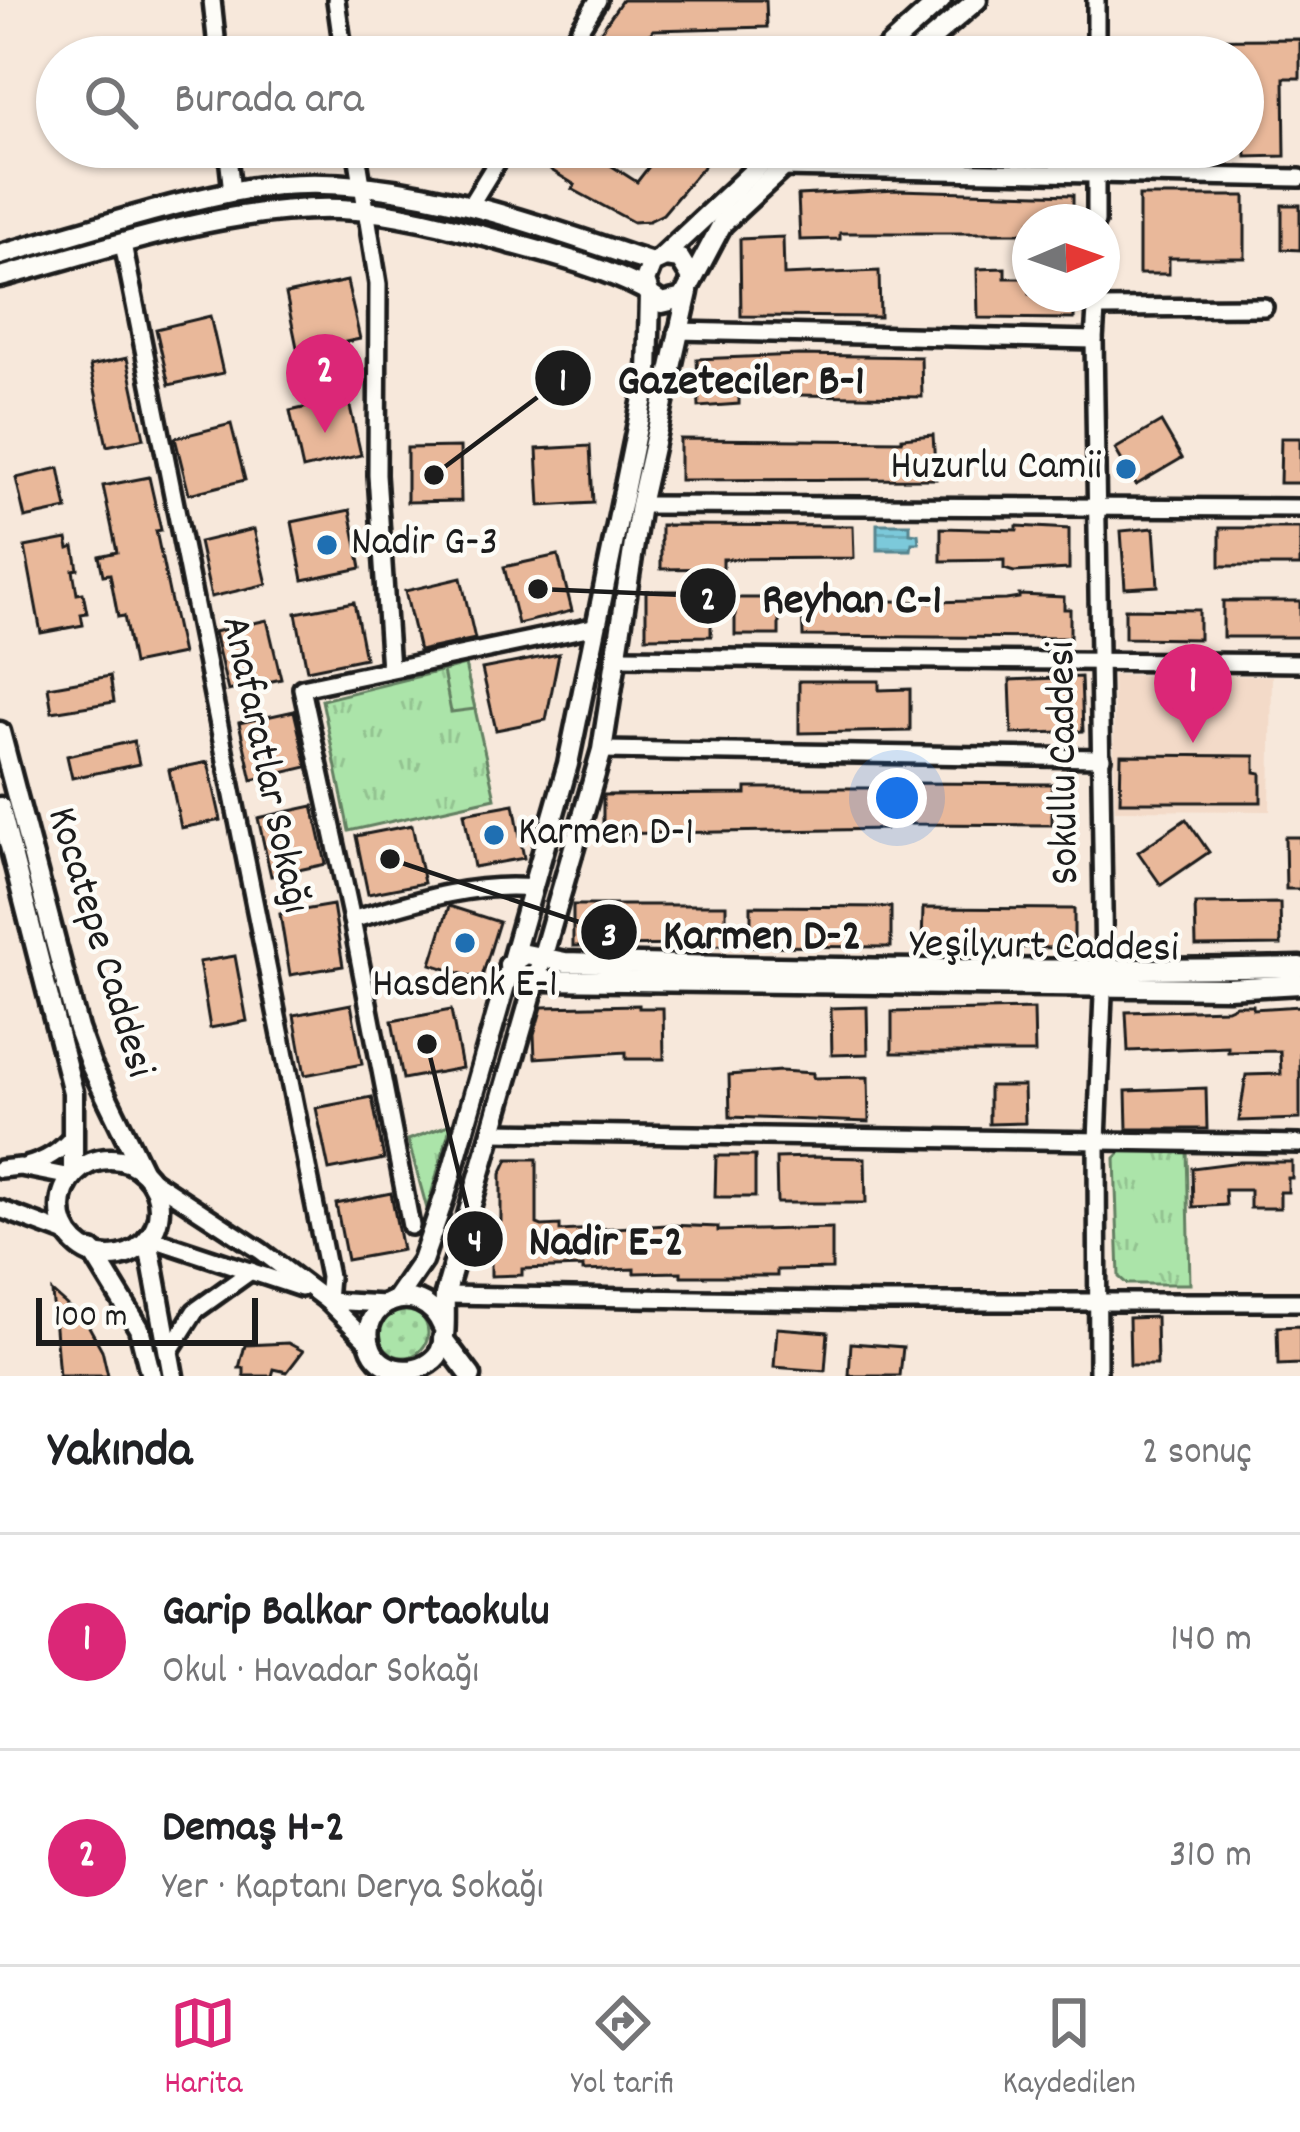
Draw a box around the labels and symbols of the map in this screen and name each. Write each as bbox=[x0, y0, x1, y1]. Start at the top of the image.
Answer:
north arrow bbox=[1012, 204, 1120, 312]
pin: 2 bbox=[286, 334, 364, 433]
callout: Gazeteciler B-1 bbox=[533, 337, 889, 418]
text: Gazeteciler B-1 bbox=[617, 352, 865, 416]
text: 1 bbox=[559, 357, 567, 409]
place label: Huzurlu Camii bbox=[890, 439, 1102, 499]
marker: Huzurlu Camii bbox=[1113, 456, 1139, 482]
place label: Nadir G-3 bbox=[351, 515, 498, 575]
marker: Nadir G-3 bbox=[314, 532, 340, 558]
callout: Reyhan C-1 bbox=[678, 556, 966, 637]
text: Reyhan C-1 bbox=[762, 571, 942, 635]
text: 2 bbox=[700, 576, 716, 628]
street label: Anafaratlar Sokağı bbox=[202, 611, 324, 919]
street label: Sokullu Caddesi bbox=[1034, 641, 1098, 885]
pin: 1 bbox=[1154, 644, 1232, 743]
your location bbox=[867, 768, 927, 828]
street label: Kocatepe Caddesi bbox=[28, 800, 168, 1086]
place label: Karmen D-1 bbox=[518, 805, 694, 865]
marker: Karmen D-1 bbox=[481, 822, 507, 848]
callout: Karmen D-2 bbox=[579, 892, 886, 973]
text: Karmen D-2 bbox=[663, 907, 861, 971]
text: 3 bbox=[601, 912, 617, 964]
street label: Yeşilyurt Caddesi bbox=[909, 917, 1179, 981]
marker: Hasdenk E-1 bbox=[452, 930, 478, 956]
place label: Hasdenk E-1 bbox=[372, 957, 558, 1017]
callout: Nadir E-2 bbox=[445, 1198, 708, 1279]
text: Nadir E-2 bbox=[528, 1213, 684, 1277]
text: 4 bbox=[468, 1218, 482, 1270]
scale bar bbox=[36, 1292, 258, 1345]

